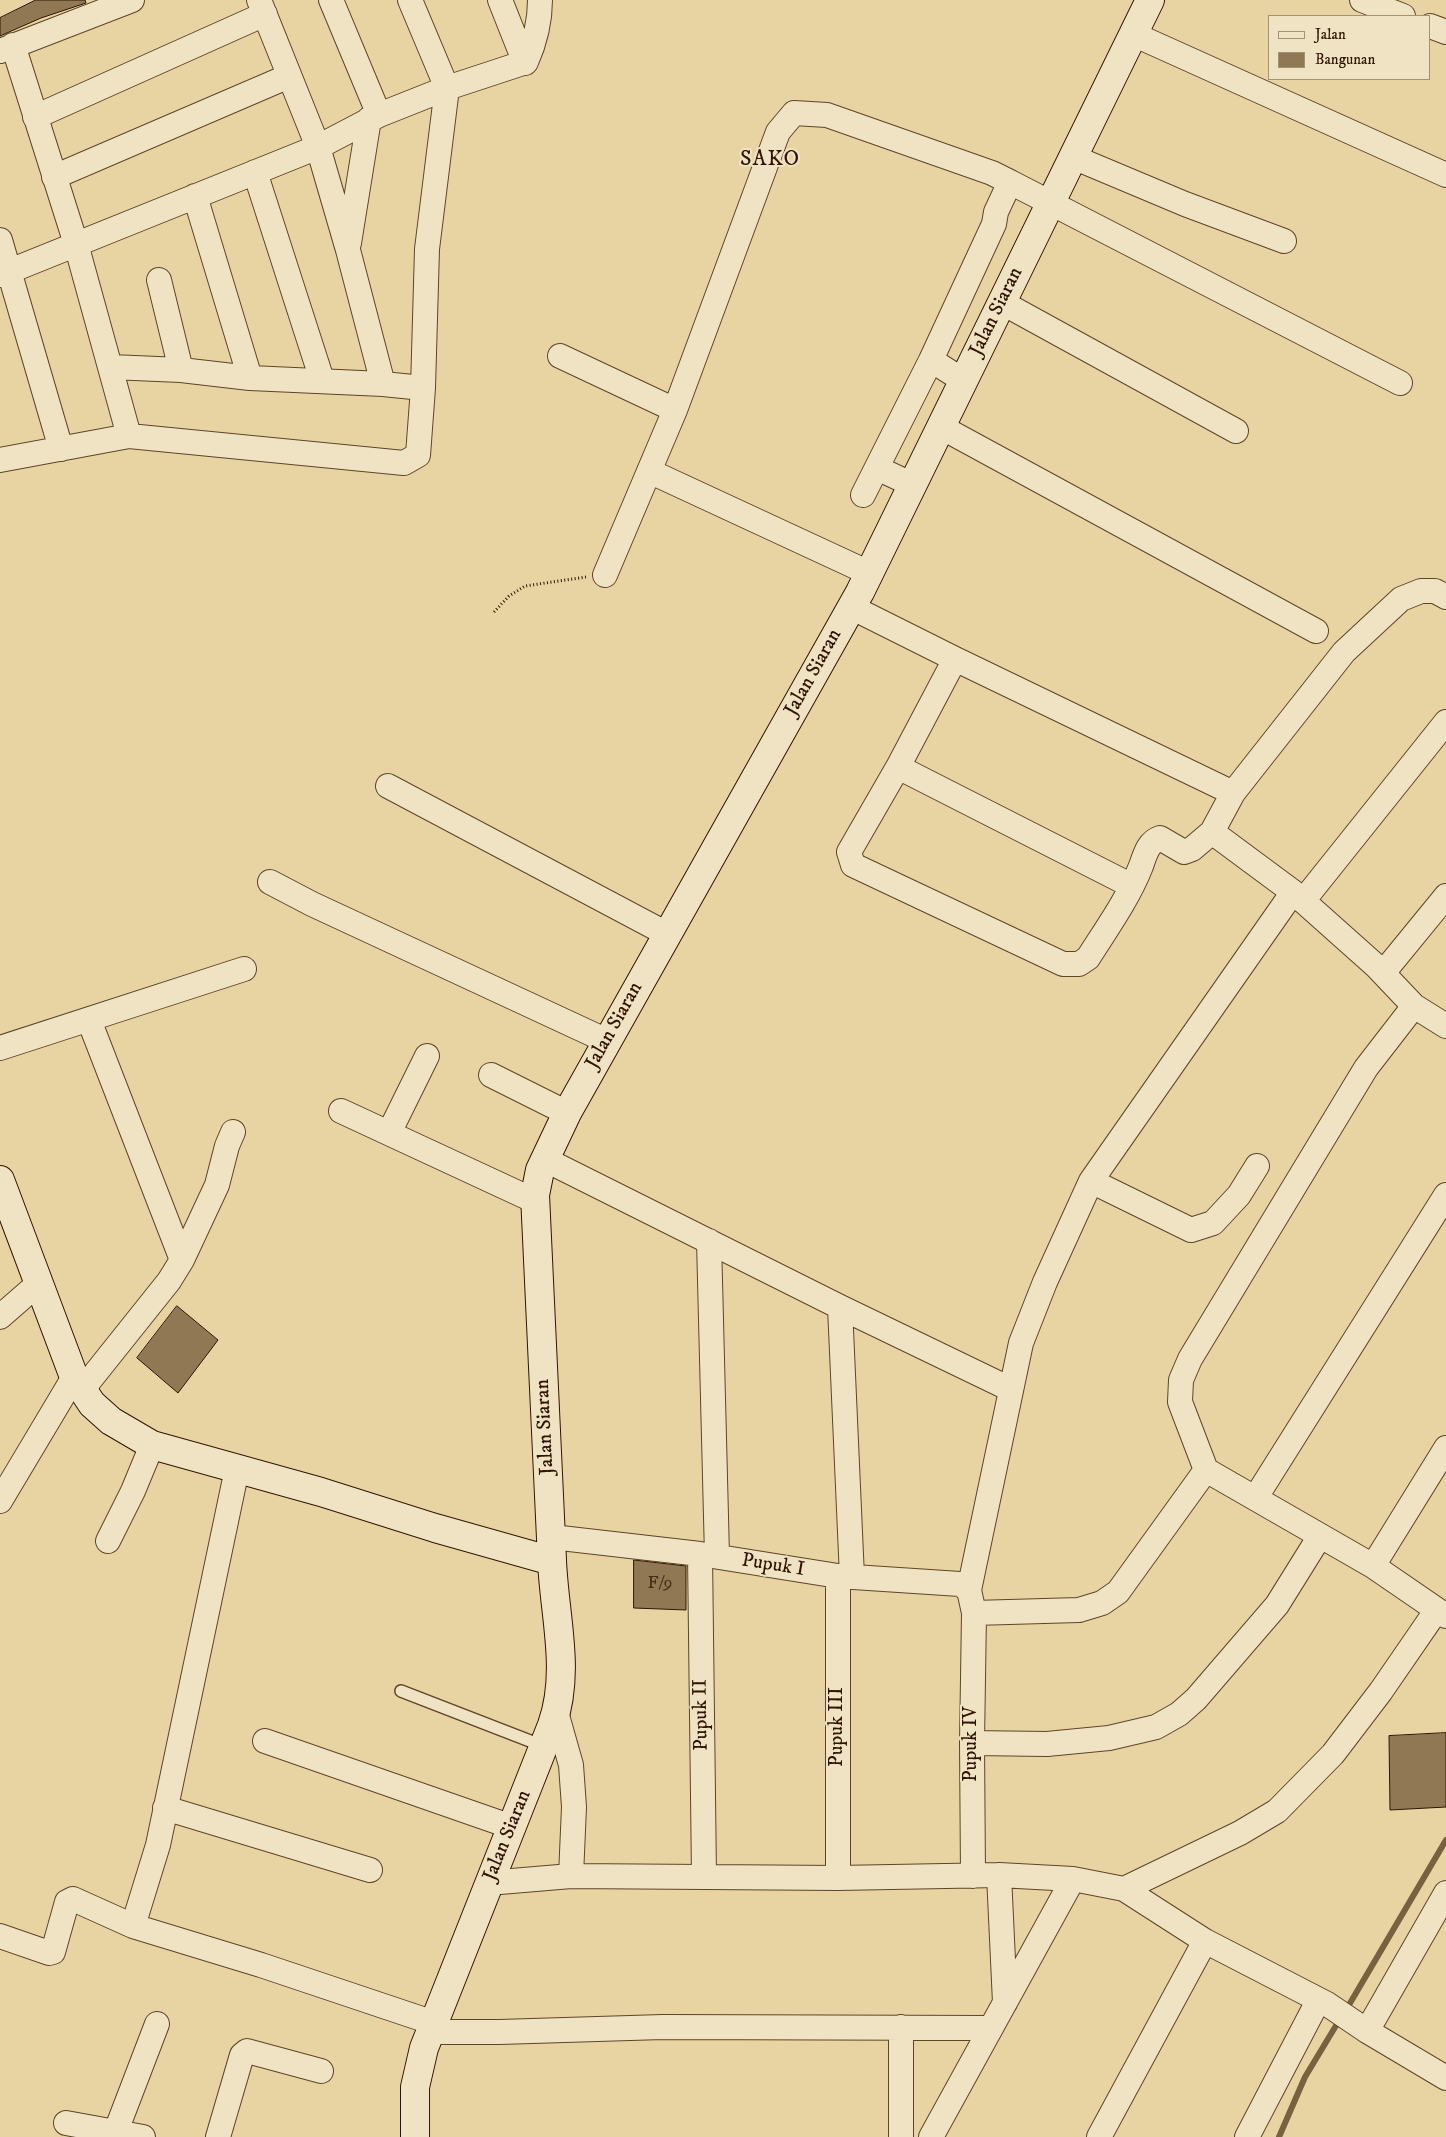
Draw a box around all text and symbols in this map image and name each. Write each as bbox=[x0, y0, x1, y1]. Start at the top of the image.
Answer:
legend bbox=[1268, 15, 1431, 80]
text: Jalan bbox=[1315, 25, 1346, 44]
text: Bangunan bbox=[1315, 50, 1375, 69]
district label: SAKO bbox=[739, 147, 801, 173]
street label: Jalan Siaran bbox=[965, 264, 1029, 360]
street label: Jalan Siaran bbox=[780, 625, 848, 721]
street label: Jalan Siaran bbox=[581, 978, 649, 1074]
street label: Jalan Siaran bbox=[532, 1379, 560, 1475]
street label: Pupuk I bbox=[740, 1549, 806, 1583]
house number: F/9 bbox=[648, 1573, 672, 1595]
street label: Pupuk II bbox=[689, 1679, 715, 1751]
street label: Pupuk III bbox=[826, 1687, 850, 1767]
street label: Pupuk IV bbox=[960, 1706, 984, 1782]
street label: Jalan Siaran bbox=[479, 1787, 537, 1885]

